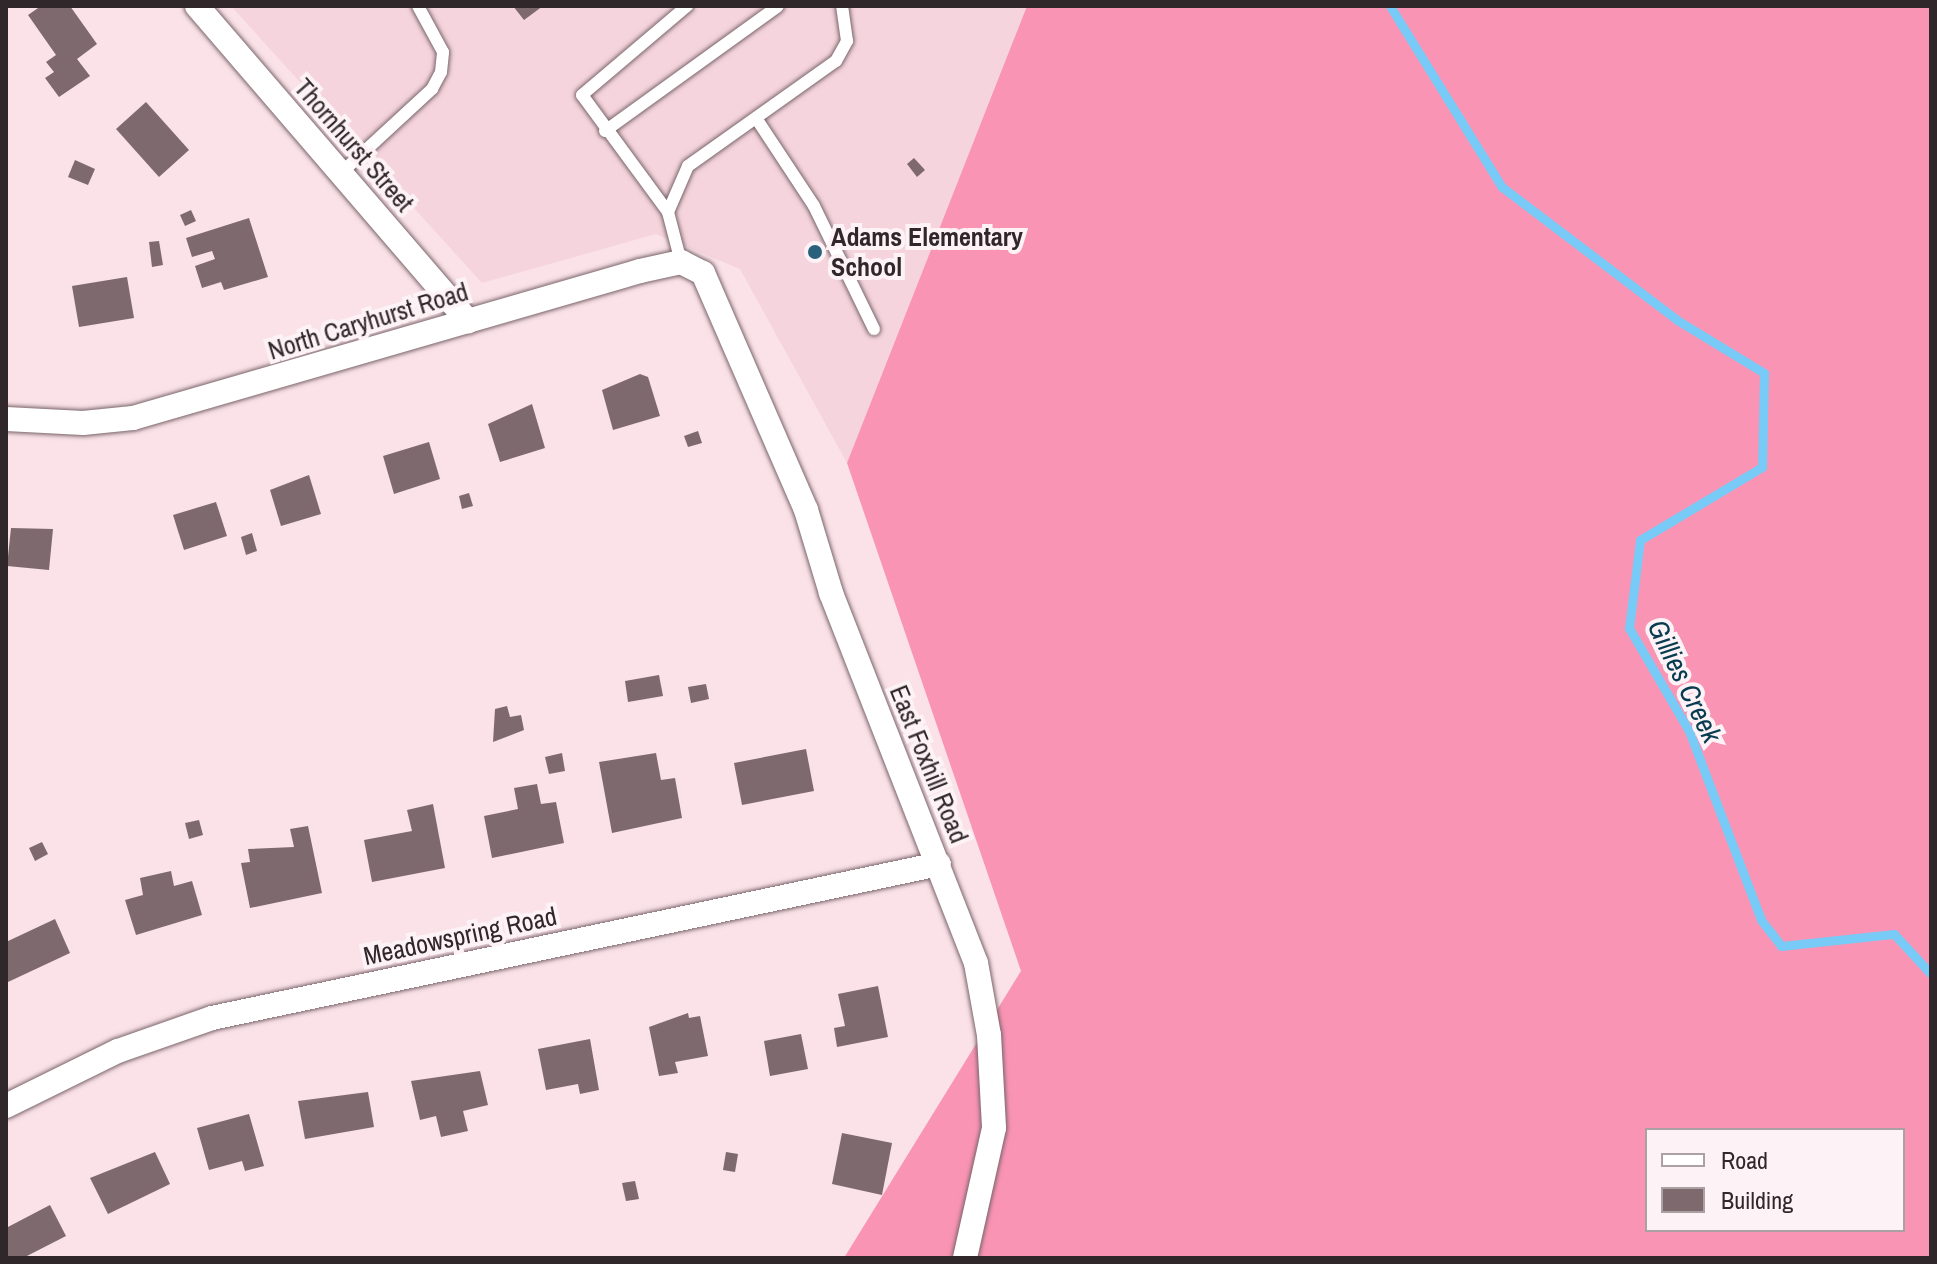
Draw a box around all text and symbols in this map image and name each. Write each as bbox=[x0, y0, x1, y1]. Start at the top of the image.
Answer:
street label: Thornhurst Street bbox=[288, 72, 420, 218]
place label: Adams Elementary School bbox=[831, 221, 1023, 282]
marker: Adams Elementary School bbox=[806, 243, 824, 261]
street label: North Caryhurst Road bbox=[264, 276, 472, 366]
water label: Gillies Creek bbox=[1641, 614, 1729, 748]
street label: East Foxhill Road bbox=[883, 681, 975, 847]
street label: Meadowspring Road bbox=[361, 900, 559, 972]
legend bbox=[1645, 1128, 1905, 1232]
text: Road bbox=[1721, 1144, 1768, 1176]
text: Building bbox=[1721, 1184, 1793, 1216]

